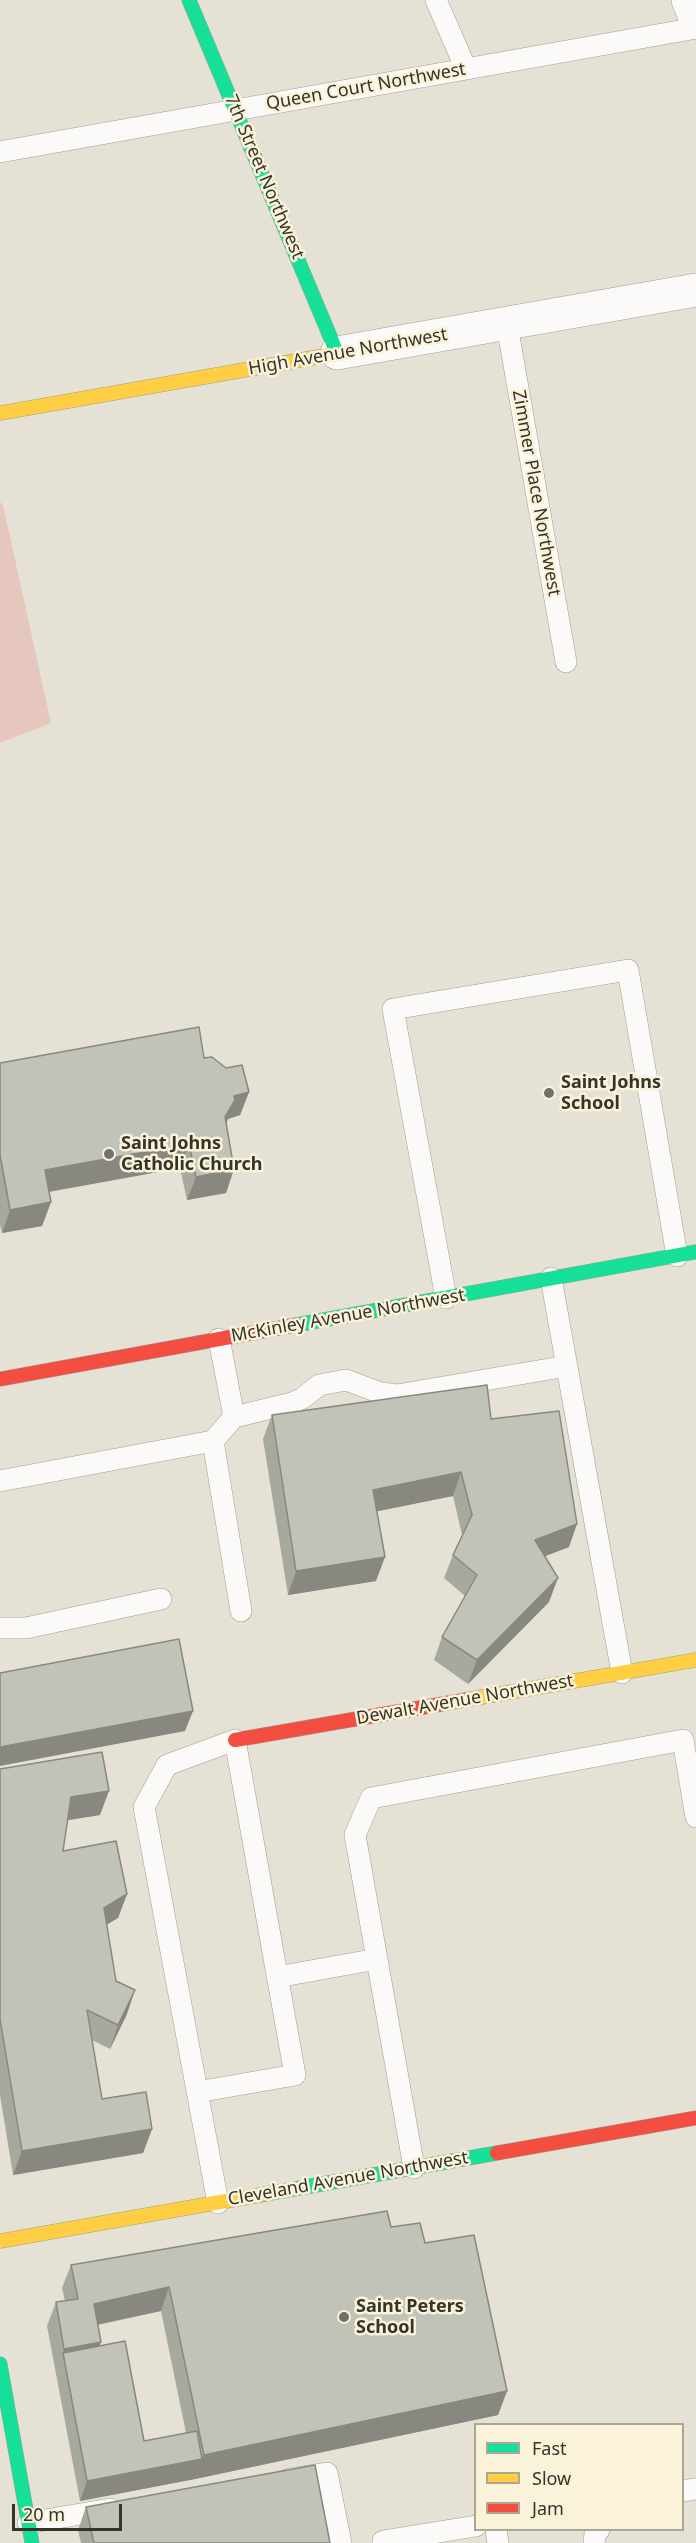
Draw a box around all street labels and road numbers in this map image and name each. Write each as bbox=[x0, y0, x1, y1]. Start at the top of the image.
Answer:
street label: Queen Court Northwest bbox=[264, 59, 468, 115]
street label: 7th Street Northwest bbox=[220, 92, 308, 262]
street label: High Avenue Northwest bbox=[247, 324, 449, 380]
street label: Zimmer Place Northwest bbox=[507, 388, 565, 598]
street label: McKinley Avenue Northwest bbox=[229, 1285, 467, 1347]
street label: Dewalt Avenue Northwest bbox=[355, 1670, 575, 1730]
street label: Cleveland Avenue Northwest bbox=[226, 2147, 470, 2211]

